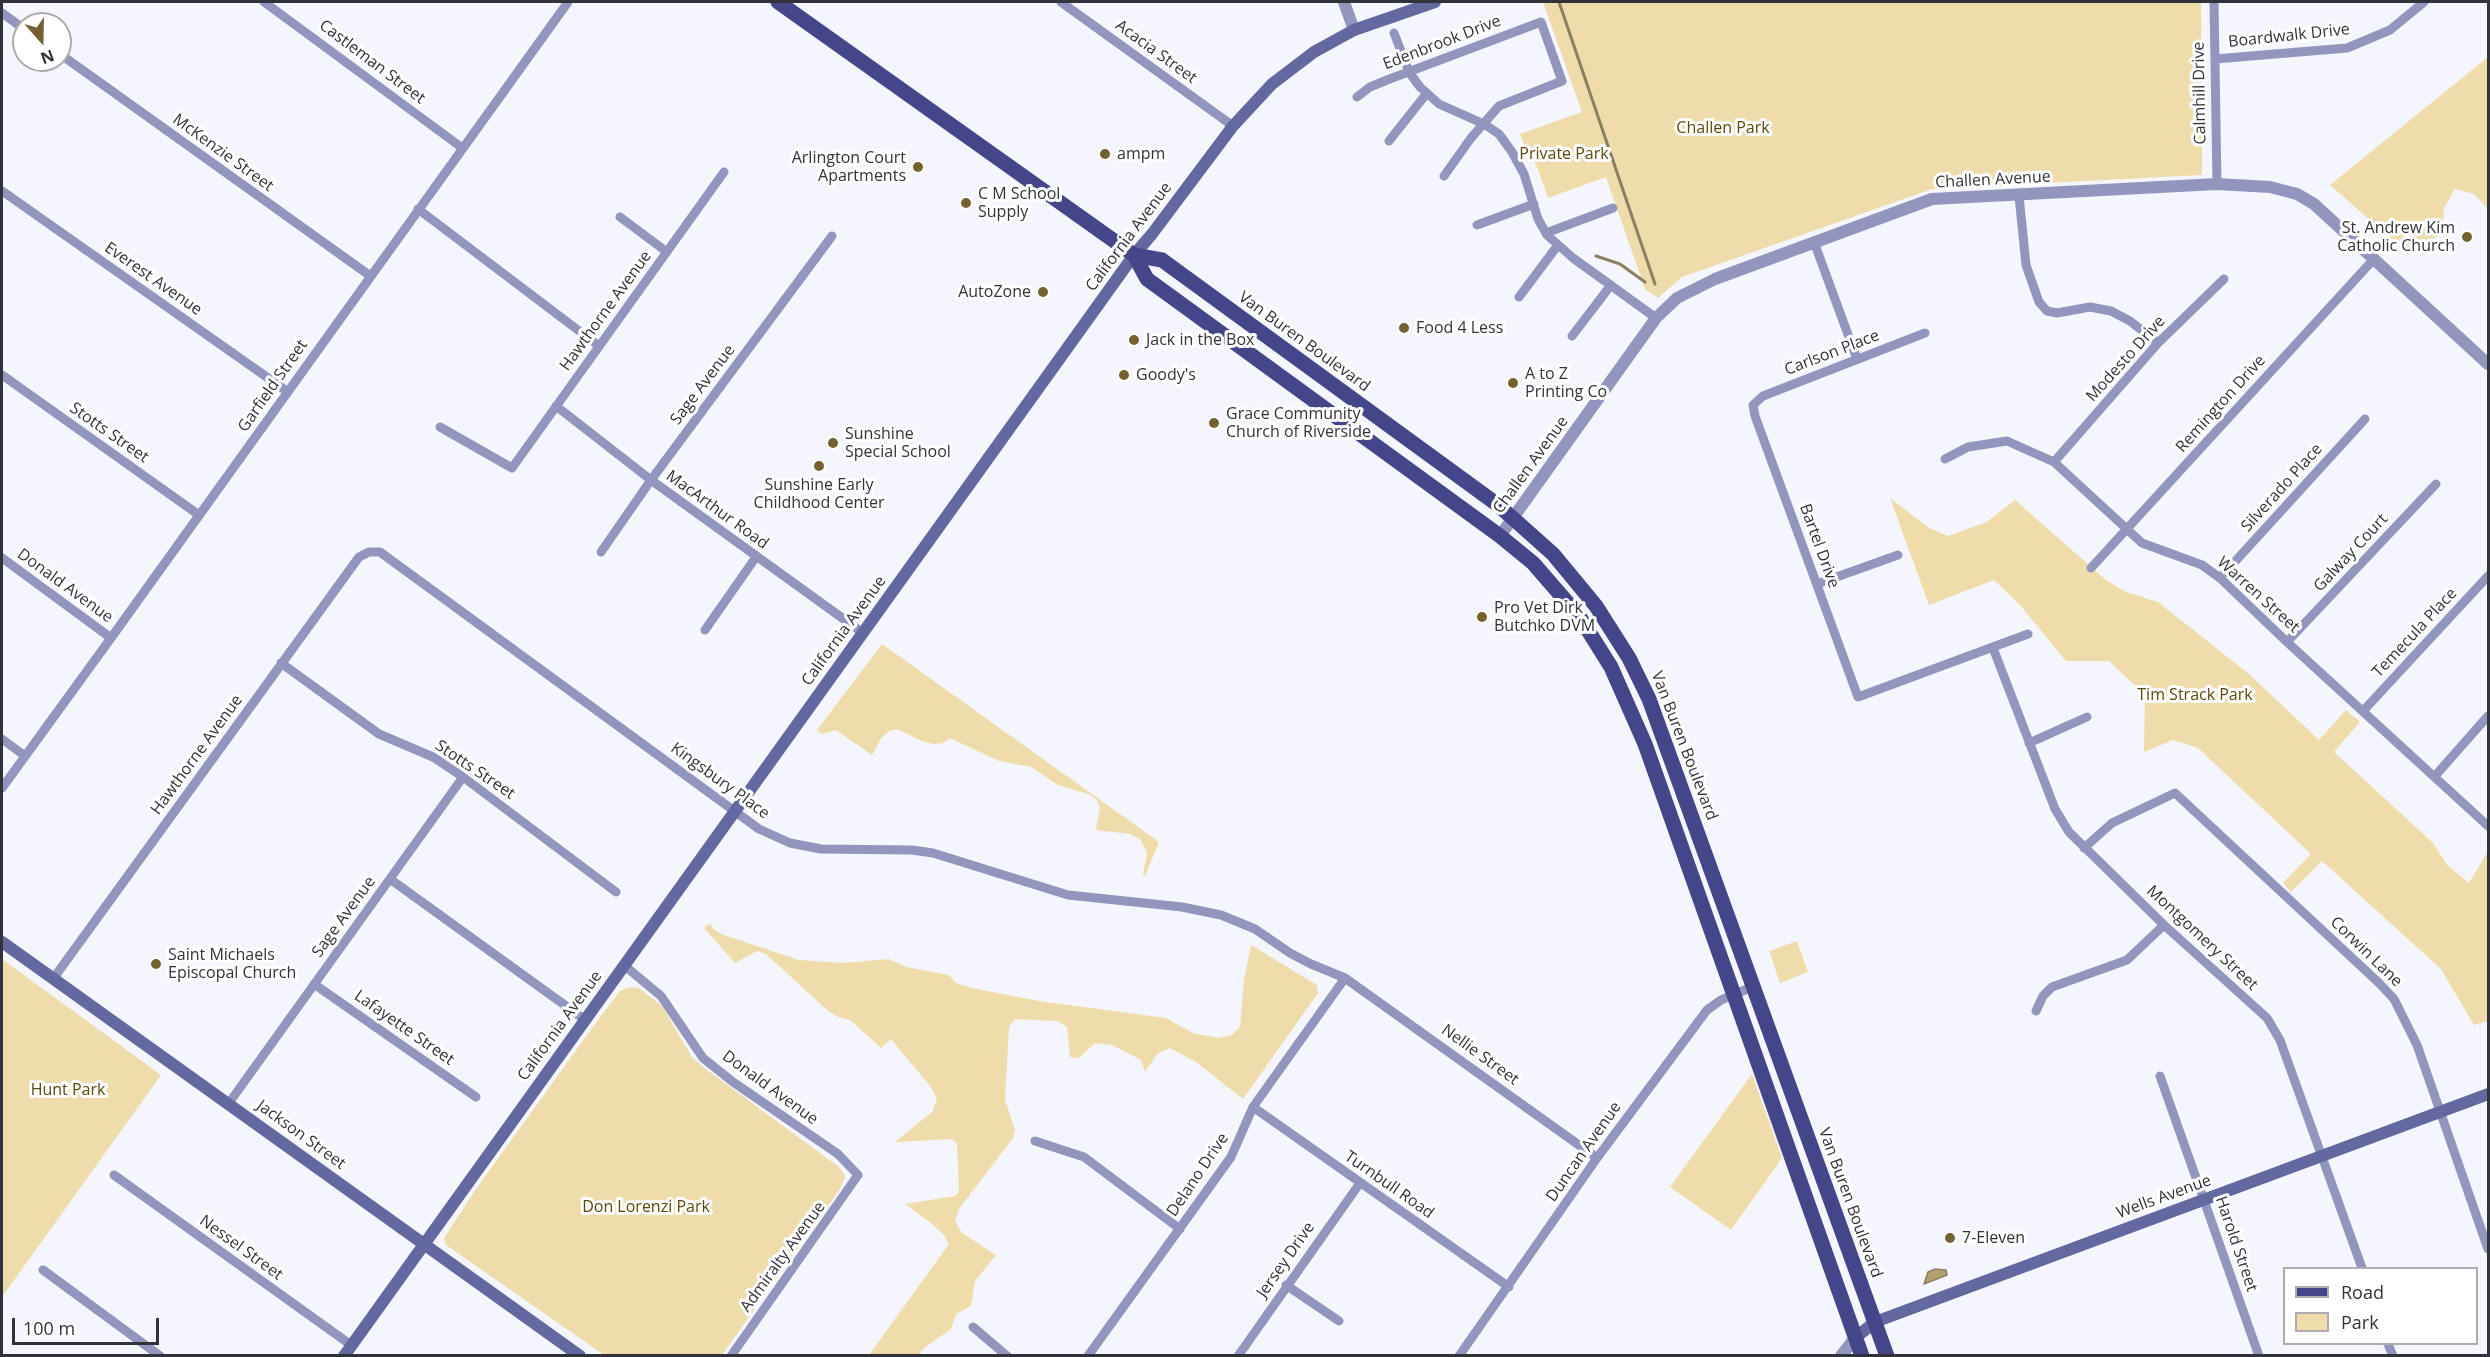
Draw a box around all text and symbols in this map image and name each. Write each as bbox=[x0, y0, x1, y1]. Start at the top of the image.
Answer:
north arrow bbox=[12, 12, 72, 72]
street label: Edenbrook Drive bbox=[1380, 12, 1504, 74]
street label: Castleman Street bbox=[315, 16, 429, 108]
street label: Acacia Street bbox=[1111, 16, 1201, 88]
street label: Boardwalk Drive bbox=[2227, 20, 2351, 52]
street label: Calmhill Drive bbox=[2190, 41, 2210, 145]
text: N bbox=[38, 44, 57, 70]
street label: McKenzie Street bbox=[169, 110, 277, 196]
park label: Challen Park bbox=[1676, 118, 1770, 138]
place label: ampm bbox=[1117, 144, 1165, 164]
park label: Private Park bbox=[1519, 144, 1609, 164]
marker: ampm bbox=[1098, 147, 1112, 161]
place label: Arlington Court Apartments bbox=[792, 148, 906, 186]
marker: Arlington Court Apartments bbox=[911, 160, 925, 174]
street label: Challen Avenue bbox=[1935, 167, 2051, 193]
street label: California Avenue bbox=[1082, 179, 1176, 295]
place label: C M School Supply bbox=[978, 184, 1060, 222]
marker: C M School Supply bbox=[959, 196, 973, 210]
place label: St. Andrew Kim Catholic Church bbox=[2337, 218, 2455, 256]
marker: St. Andrew Kim Catholic Church bbox=[2460, 230, 2474, 244]
street label: Everest Avenue bbox=[101, 238, 205, 320]
street label: Hawthorne Avenue bbox=[556, 247, 656, 375]
place label: AutoZone bbox=[958, 282, 1031, 302]
marker: AutoZone bbox=[1036, 285, 1050, 299]
street label: Van Buren Boulevard bbox=[1234, 288, 1374, 396]
street label: Modesto Drive bbox=[2082, 312, 2170, 406]
place label: Food 4 Less bbox=[1416, 318, 1503, 338]
marker: Food 4 Less bbox=[1397, 321, 1411, 335]
street label: Carlson Place bbox=[1782, 326, 1882, 380]
place label: Jack in the Box bbox=[1146, 330, 1254, 350]
marker: Jack in the Box bbox=[1127, 333, 1141, 347]
street label: Garfield Street bbox=[234, 336, 312, 436]
street label: Sage Avenue bbox=[667, 341, 739, 429]
street label: Remington Drive bbox=[2172, 351, 2270, 457]
place label: A to Z Printing Co bbox=[1525, 364, 1607, 402]
place label: Goody's bbox=[1136, 365, 1196, 385]
marker: Goody's bbox=[1117, 368, 1131, 382]
marker: A to Z Printing Co bbox=[1506, 376, 1520, 390]
street label: Stotts Street bbox=[66, 399, 152, 467]
place label: Grace Community Church of Riverside bbox=[1226, 404, 1371, 442]
street label: Challen Avenue bbox=[1489, 413, 1573, 517]
marker: Grace Community Church of Riverside bbox=[1207, 416, 1221, 430]
place label: Sunshine Special School bbox=[845, 424, 951, 462]
marker: Sunshine Special School bbox=[826, 436, 840, 450]
street label: Silverado Place bbox=[2237, 440, 2327, 536]
marker: Sunshine Early Childhood Center bbox=[812, 459, 826, 473]
street label: MacArthur Road bbox=[662, 466, 772, 554]
place label: Sunshine Early Childhood Center bbox=[754, 475, 884, 513]
street label: Bartel Drive bbox=[1795, 501, 1843, 591]
street label: Galway Court bbox=[2310, 510, 2392, 596]
street label: Donald Avenue bbox=[13, 545, 117, 627]
street label: Warren Street bbox=[2213, 553, 2303, 637]
street label: California Avenue bbox=[798, 572, 890, 690]
street label: Temecula Place bbox=[2369, 584, 2461, 682]
place label: Pro Vet Dirk Butchko DVM bbox=[1494, 598, 1595, 636]
marker: Pro Vet Dirk Butchko DVM bbox=[1475, 610, 1489, 624]
street label: Van Buren Boulevard bbox=[1647, 669, 1721, 823]
park label: Tim Strack Park bbox=[2137, 685, 2253, 705]
street label: Hawthorne Avenue bbox=[147, 691, 247, 819]
street label: Stotts Street bbox=[432, 736, 518, 804]
street label: Kingsbury Place bbox=[667, 739, 773, 823]
street label: Sage Avenue bbox=[308, 873, 380, 961]
street label: Montgomery Street bbox=[2142, 882, 2262, 994]
street label: Corwin Lane bbox=[2326, 913, 2406, 991]
place label: Saint Michaels Episcopal Church bbox=[168, 945, 296, 983]
marker: Saint Michaels Episcopal Church bbox=[149, 957, 163, 971]
street label: California Avenue bbox=[514, 967, 606, 1085]
street label: Lafayette Street bbox=[350, 986, 458, 1070]
street label: Nellie Street bbox=[1438, 1020, 1522, 1090]
street label: Donald Avenue bbox=[718, 1047, 822, 1129]
park label: Hunt Park bbox=[31, 1080, 105, 1100]
street label: Jackson Street bbox=[253, 1096, 349, 1174]
street label: Duncan Avenue bbox=[1542, 1098, 1626, 1206]
street label: Van Buren Boulevard bbox=[1814, 1125, 1886, 1281]
street label: Delano Drive bbox=[1163, 1130, 1233, 1220]
street label: Turnbull Road bbox=[1340, 1147, 1438, 1223]
street label: Wells Avenue bbox=[2114, 1171, 2214, 1223]
street label: Harold Street bbox=[2211, 1194, 2261, 1294]
park label: Don Lorenzi Park bbox=[582, 1197, 710, 1217]
street label: Admiralty Avenue bbox=[736, 1198, 830, 1316]
street label: Nessel Street bbox=[196, 1211, 286, 1285]
street label: Jersey Drive bbox=[1253, 1219, 1319, 1301]
place label: 7-Eleven bbox=[1962, 1228, 2025, 1248]
marker: 7-Eleven bbox=[1943, 1231, 1957, 1245]
legend bbox=[2283, 1267, 2478, 1345]
text: Road bbox=[2341, 1280, 2384, 1304]
scale bar bbox=[15, 1306, 162, 1344]
text: Park bbox=[2341, 1310, 2379, 1334]
text: 100 m bbox=[23, 1316, 75, 1340]

